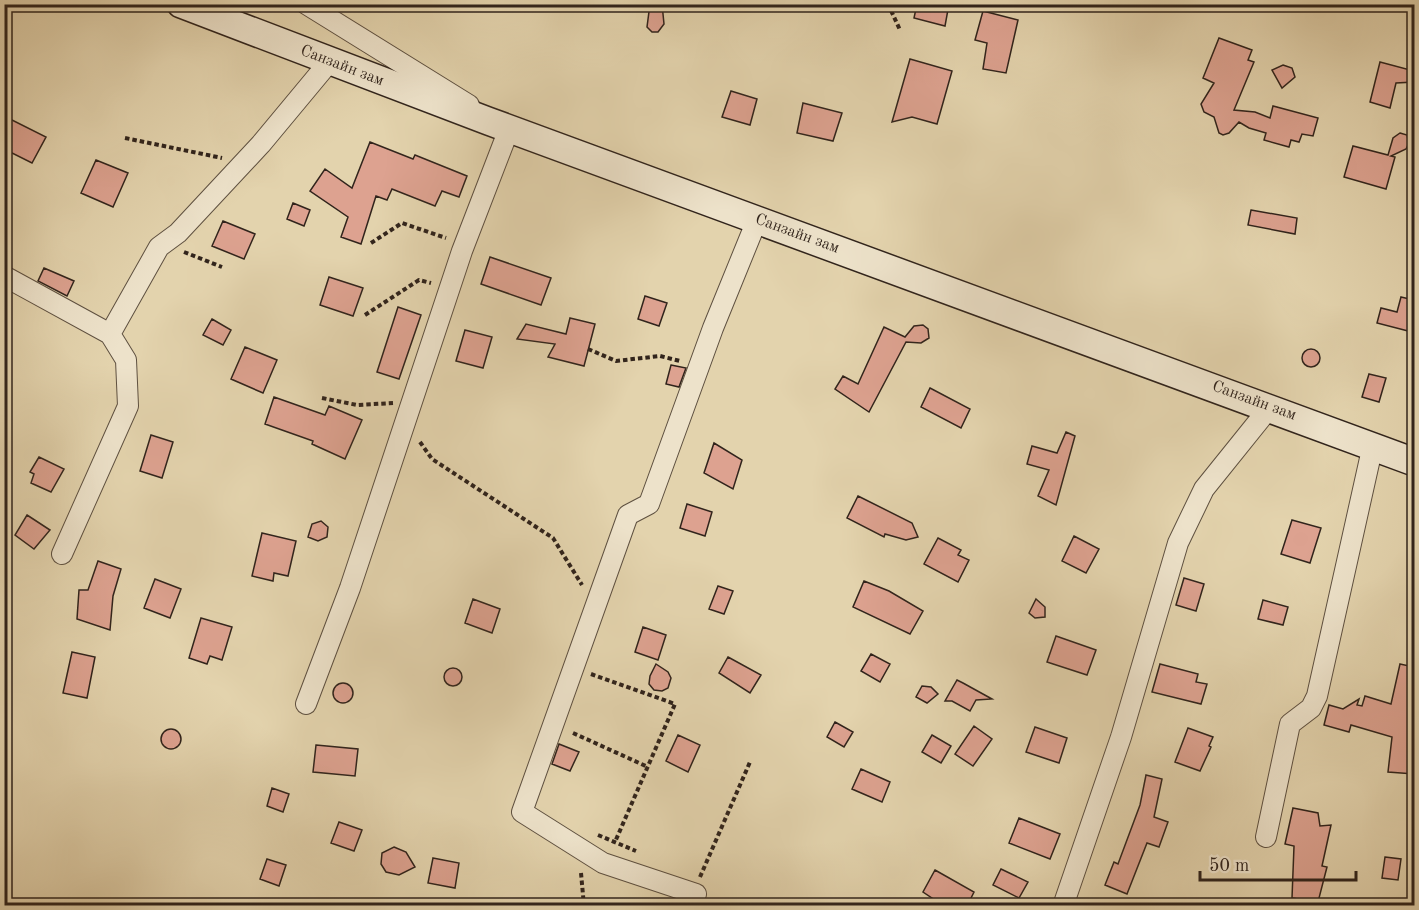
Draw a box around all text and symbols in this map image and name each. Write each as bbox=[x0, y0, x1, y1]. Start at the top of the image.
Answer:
street label: Санзайн зам bbox=[298, 43, 386, 89]
street label: Санзайн зам bbox=[753, 211, 841, 257]
street label: Санзайн зам bbox=[1210, 378, 1298, 424]
scale bar bbox=[1200, 844, 1356, 882]
text: 50 m bbox=[1209, 857, 1249, 875]

